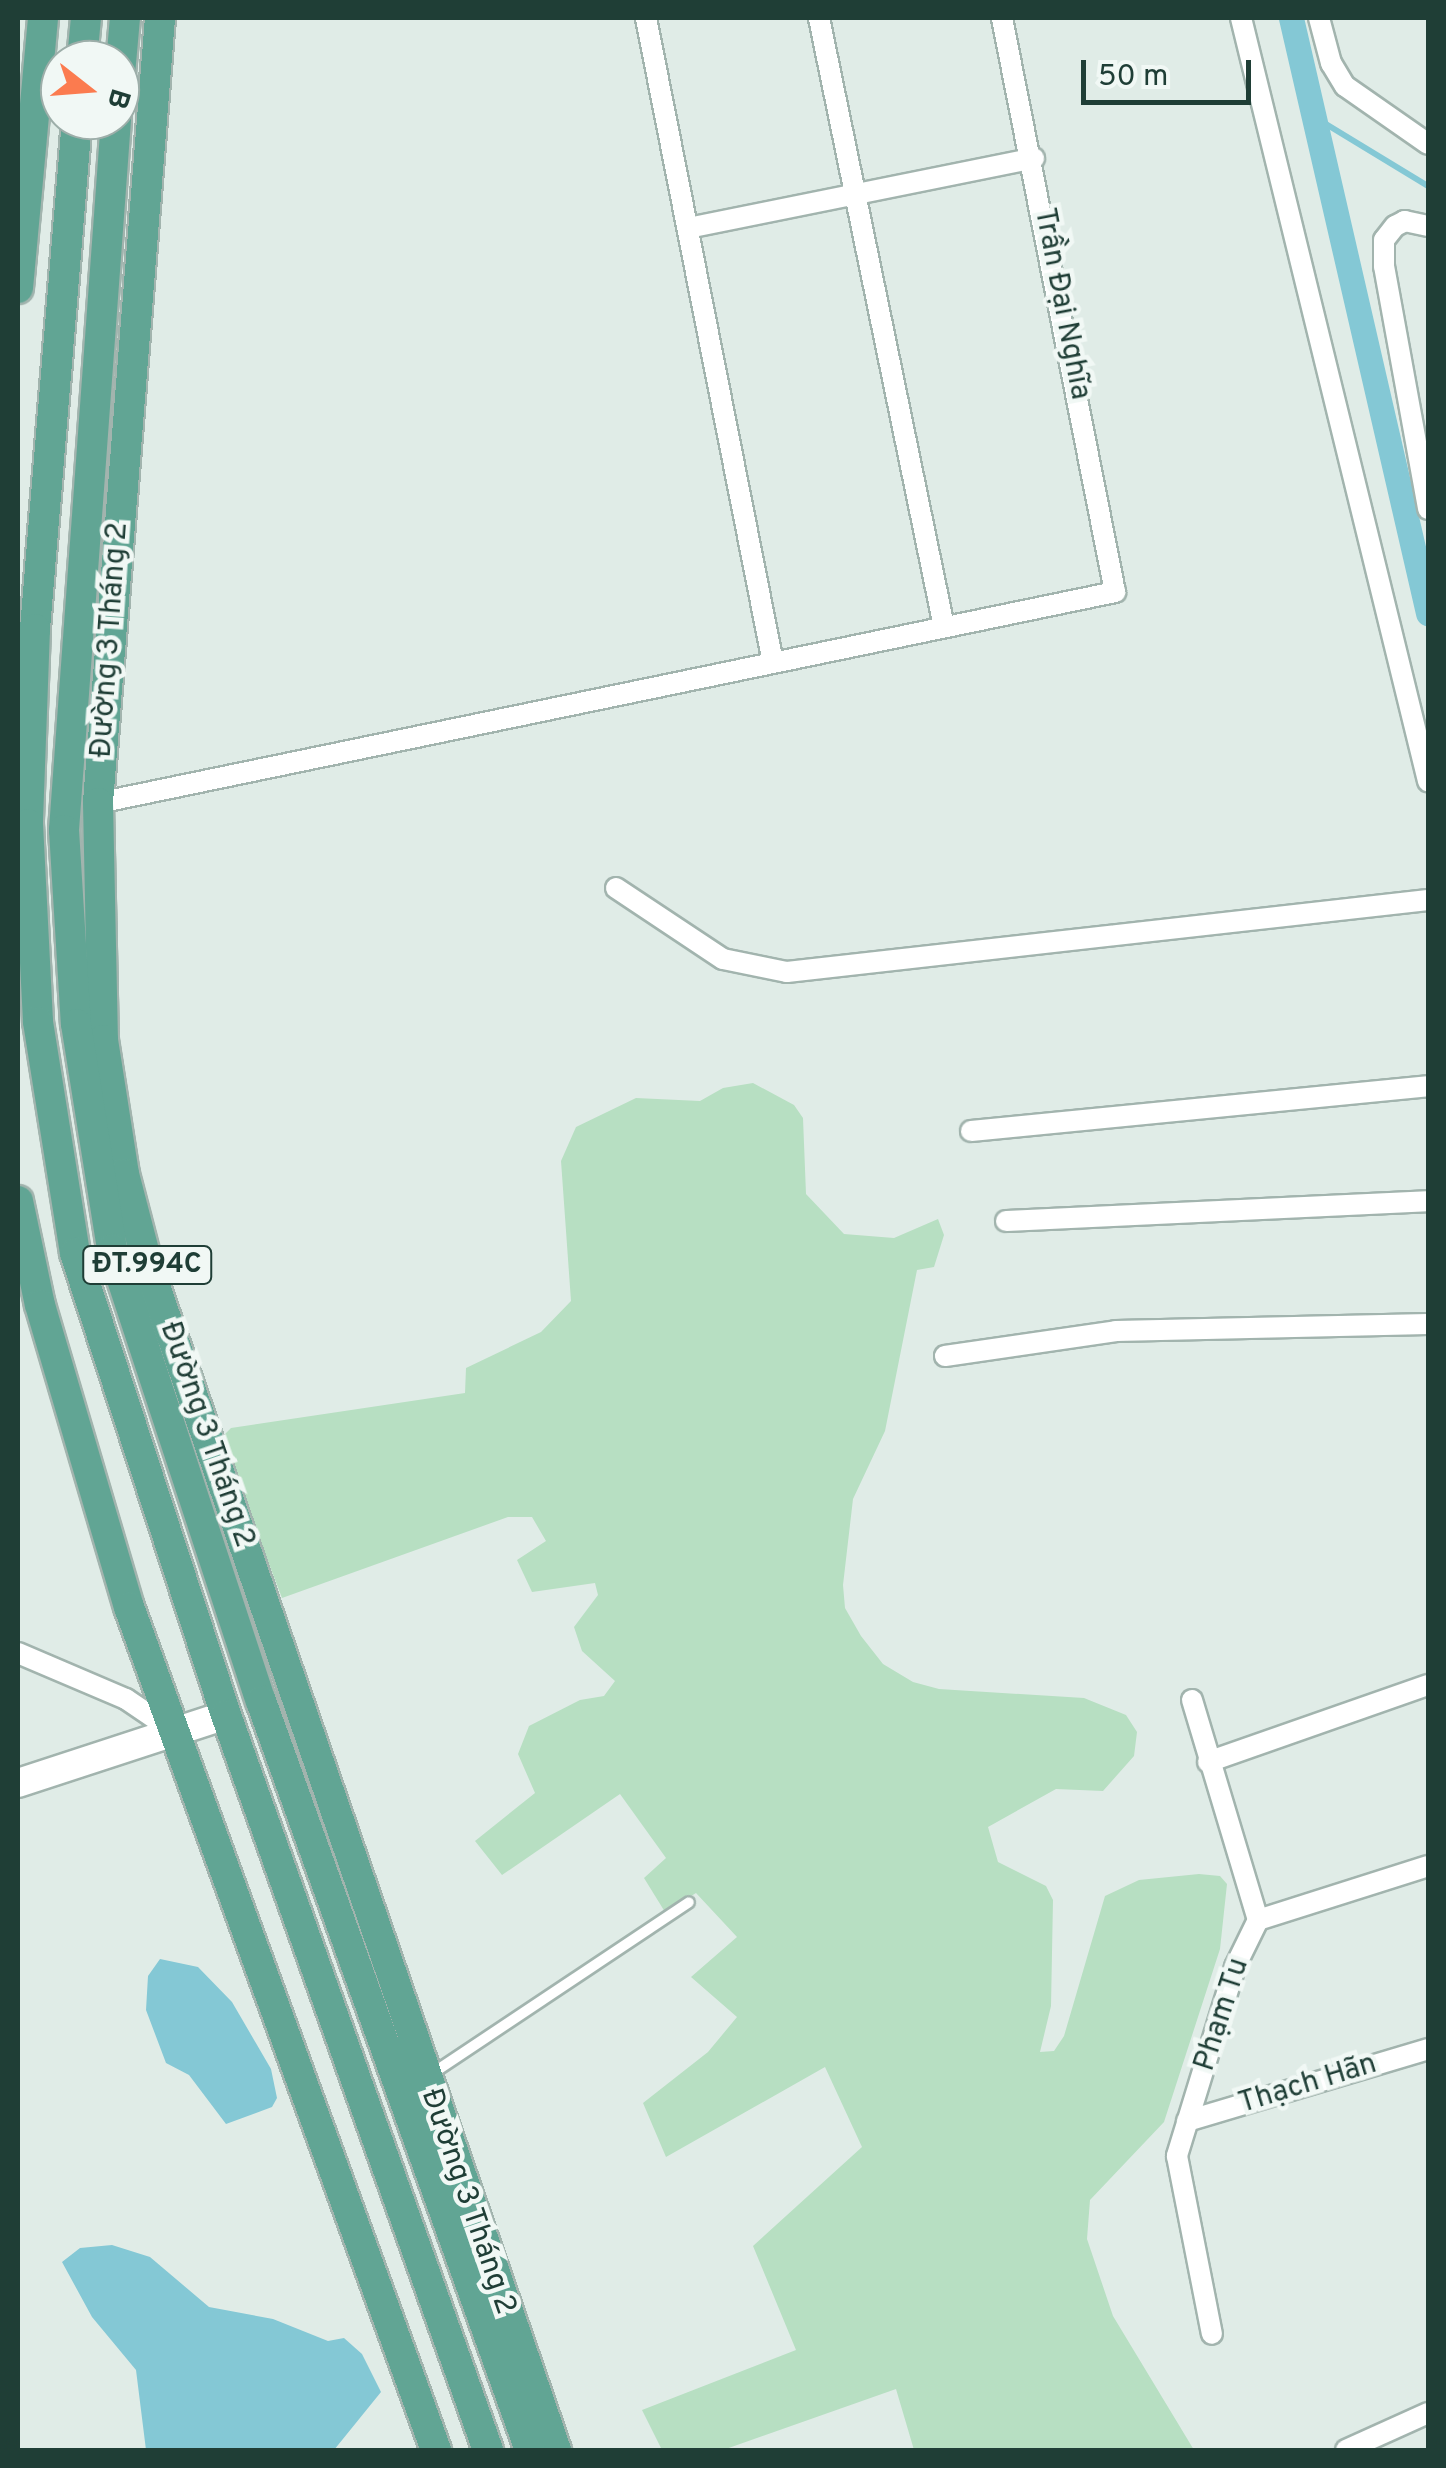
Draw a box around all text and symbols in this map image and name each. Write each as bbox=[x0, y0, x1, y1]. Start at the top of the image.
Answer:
north arrow bbox=[40, 40, 140, 140]
scale bar bbox=[1086, 40, 1256, 102]
text: 50 m bbox=[1098, 59, 1168, 96]
text: B bbox=[97, 84, 137, 113]
street label: Trần Đại Nghĩa bbox=[1025, 205, 1097, 403]
street label: Đường 3 Tháng 2 bbox=[85, 520, 137, 760]
road number: ĐT.994C bbox=[82, 1242, 212, 1288]
street label: Đường 3 Tháng 2 bbox=[150, 1317, 262, 1553]
street label: Phạm Tu bbox=[1188, 1953, 1258, 2077]
street label: Thạch Hãn bbox=[1235, 2047, 1381, 2123]
street label: Đường 3 Tháng 2 bbox=[411, 2084, 523, 2320]

